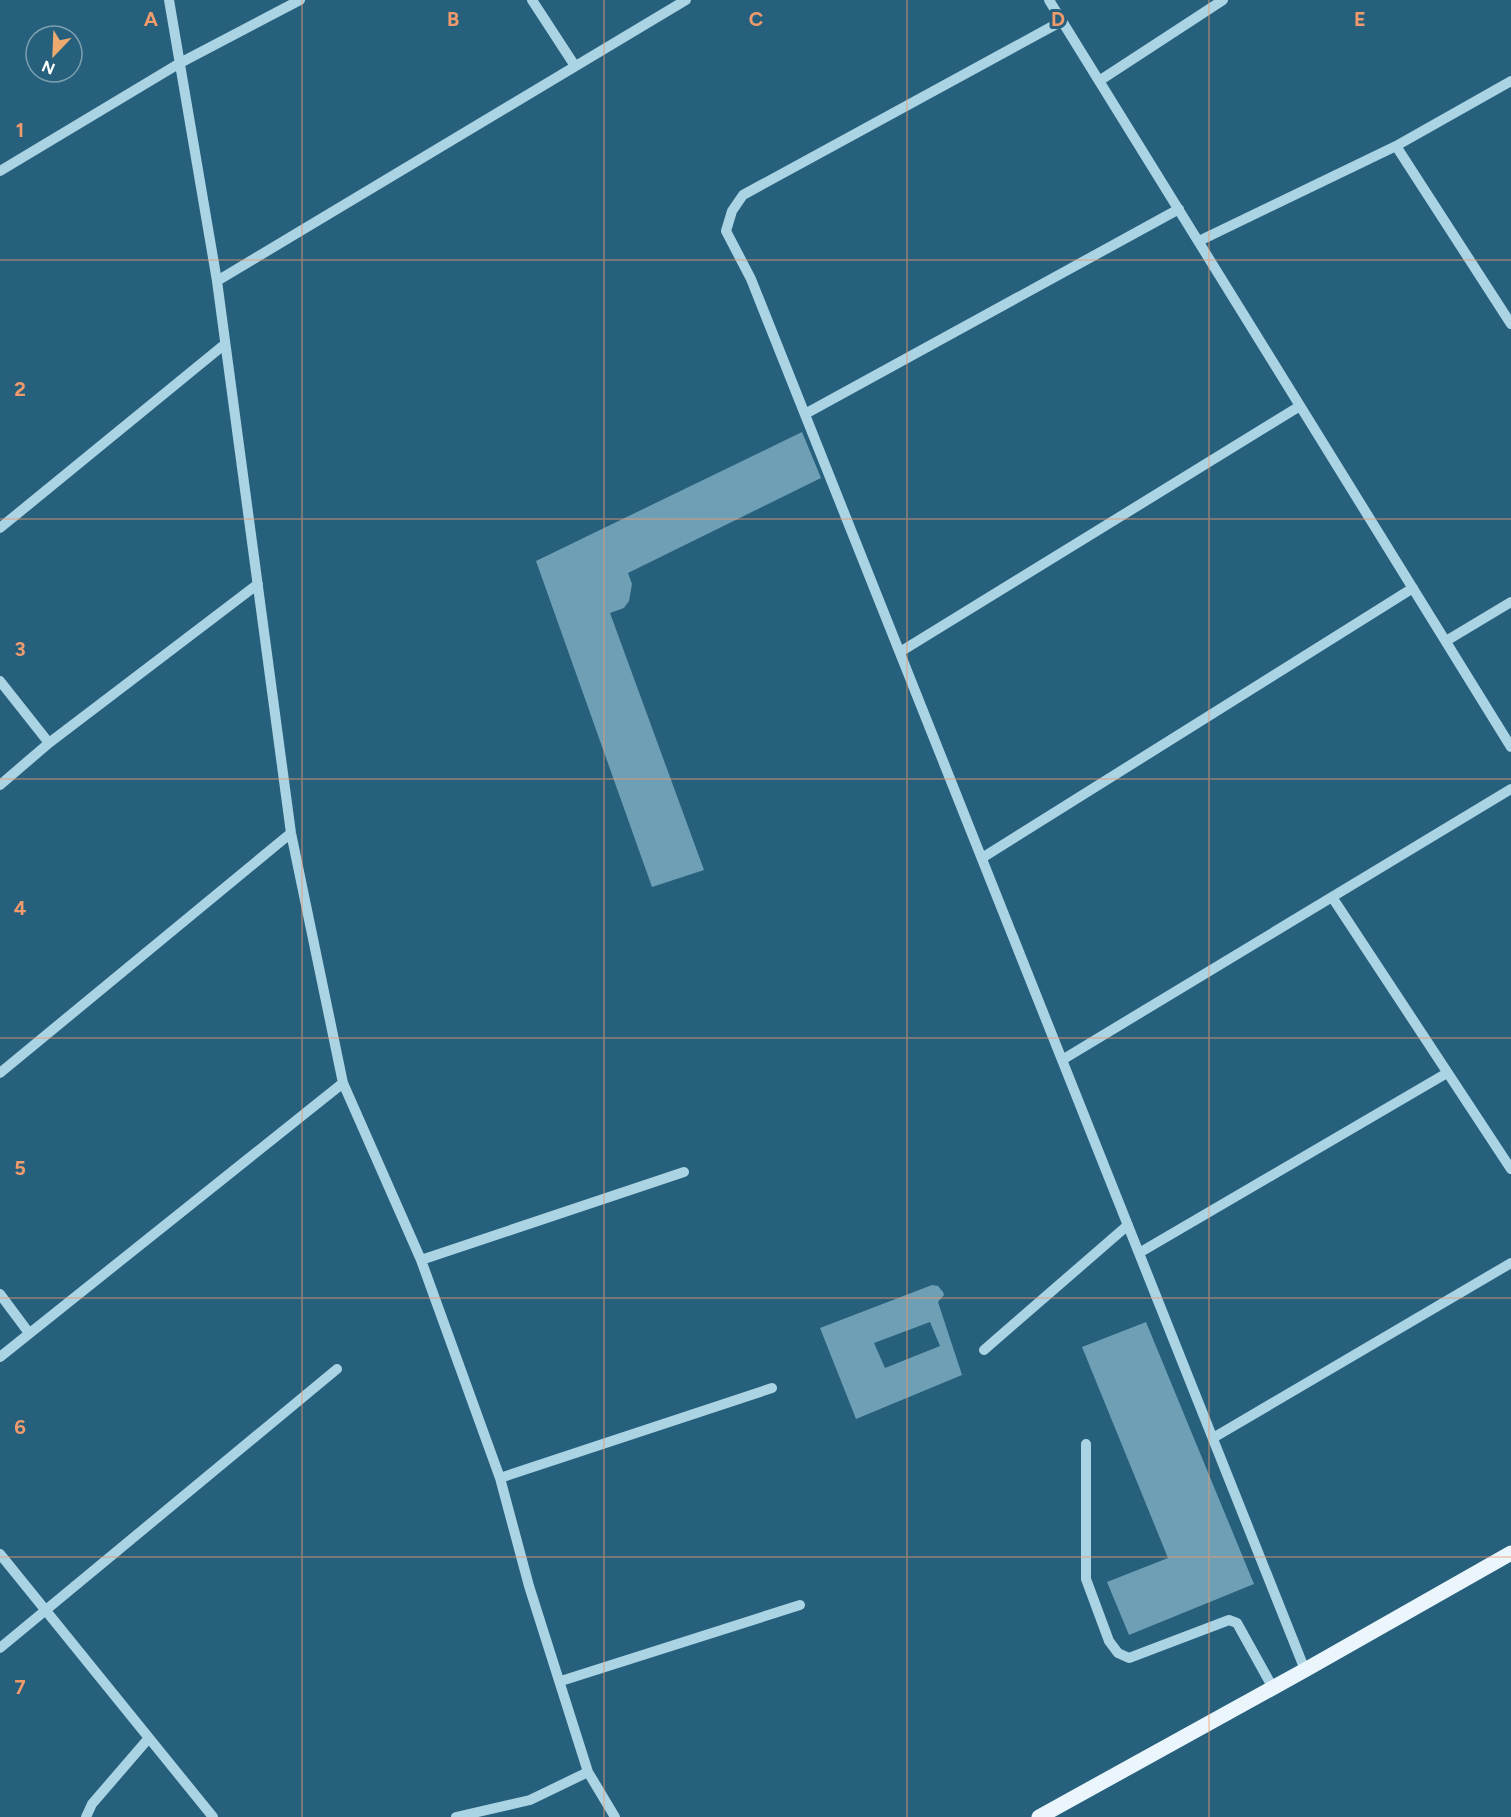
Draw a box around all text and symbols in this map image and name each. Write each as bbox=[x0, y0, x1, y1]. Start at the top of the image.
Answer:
text: A bbox=[144, 7, 159, 31]
text: B bbox=[447, 7, 459, 31]
text: C bbox=[749, 7, 763, 31]
text: D bbox=[1051, 7, 1065, 31]
text: E bbox=[1354, 7, 1366, 31]
north arrow bbox=[24, 24, 84, 84]
text: N bbox=[39, 56, 58, 79]
text: 1 bbox=[16, 118, 24, 142]
text: 2 bbox=[14, 377, 26, 401]
text: 3 bbox=[14, 637, 26, 661]
text: 4 bbox=[14, 896, 27, 920]
text: 5 bbox=[14, 1156, 26, 1180]
text: 6 bbox=[14, 1415, 26, 1439]
text: 7 bbox=[14, 1675, 26, 1699]

